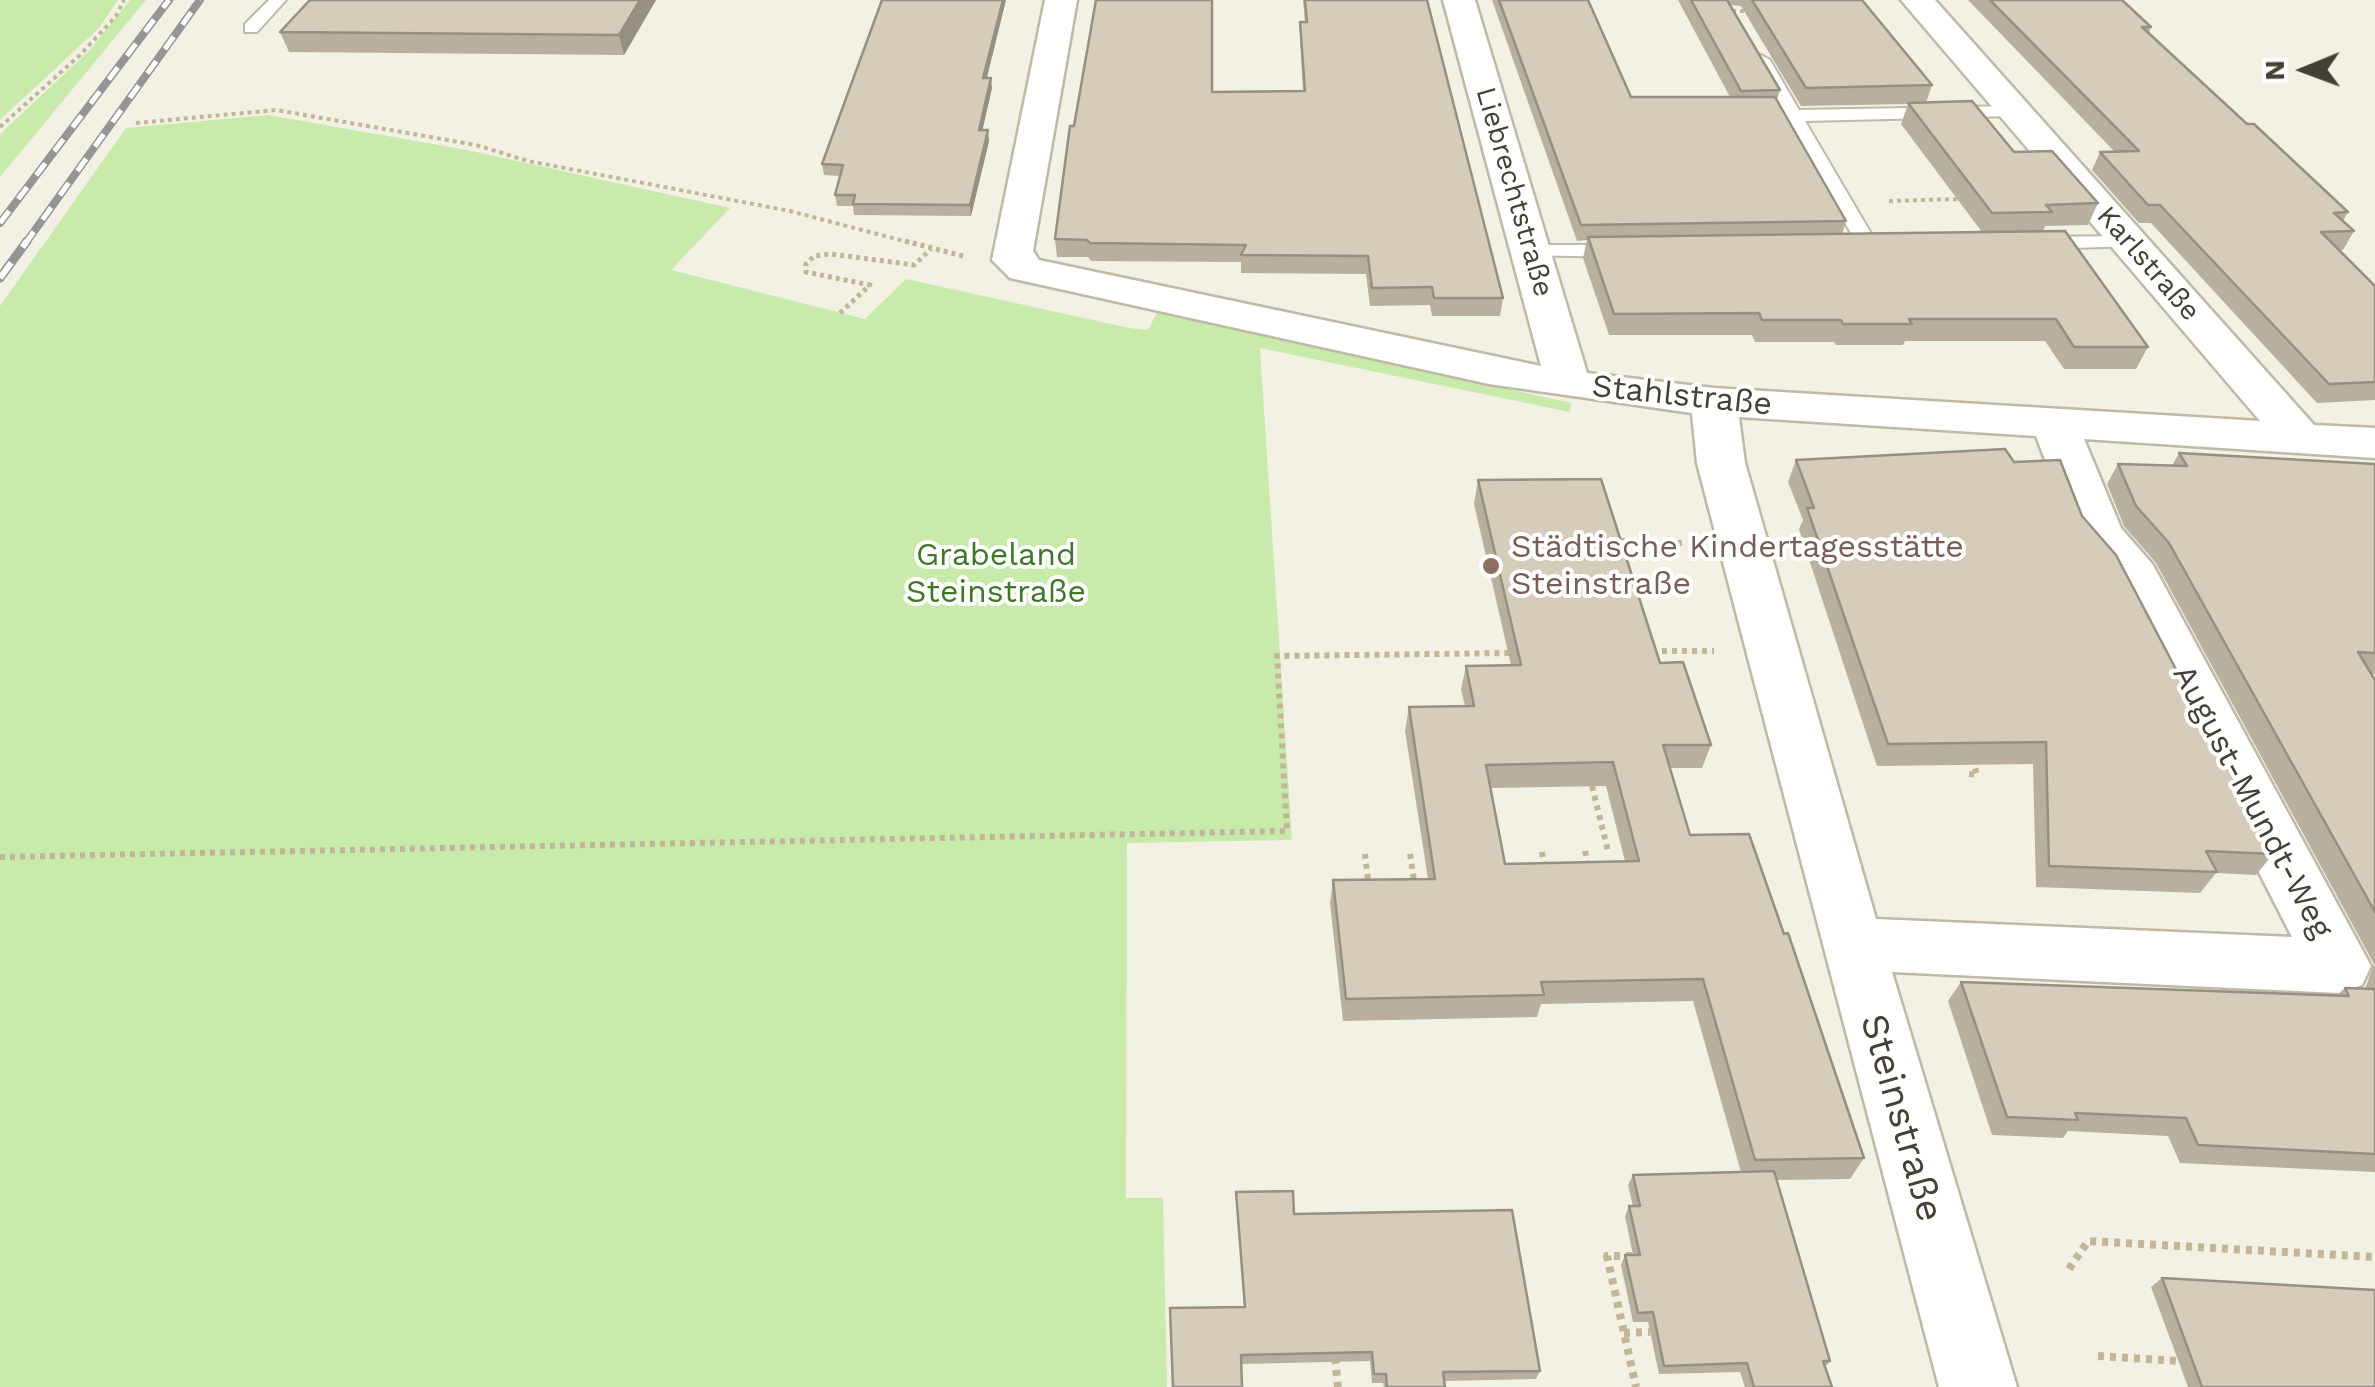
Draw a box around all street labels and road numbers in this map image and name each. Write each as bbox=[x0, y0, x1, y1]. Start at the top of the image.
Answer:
street label: Liebrechtstraße bbox=[1468, 83, 1560, 301]
street label: Karlstraße bbox=[2089, 200, 2207, 328]
street label: Stahlstraße bbox=[1590, 367, 1774, 425]
street label: August-Mundt-Weg bbox=[2164, 659, 2340, 945]
street label: Steinstraße bbox=[1850, 1009, 1952, 1227]

